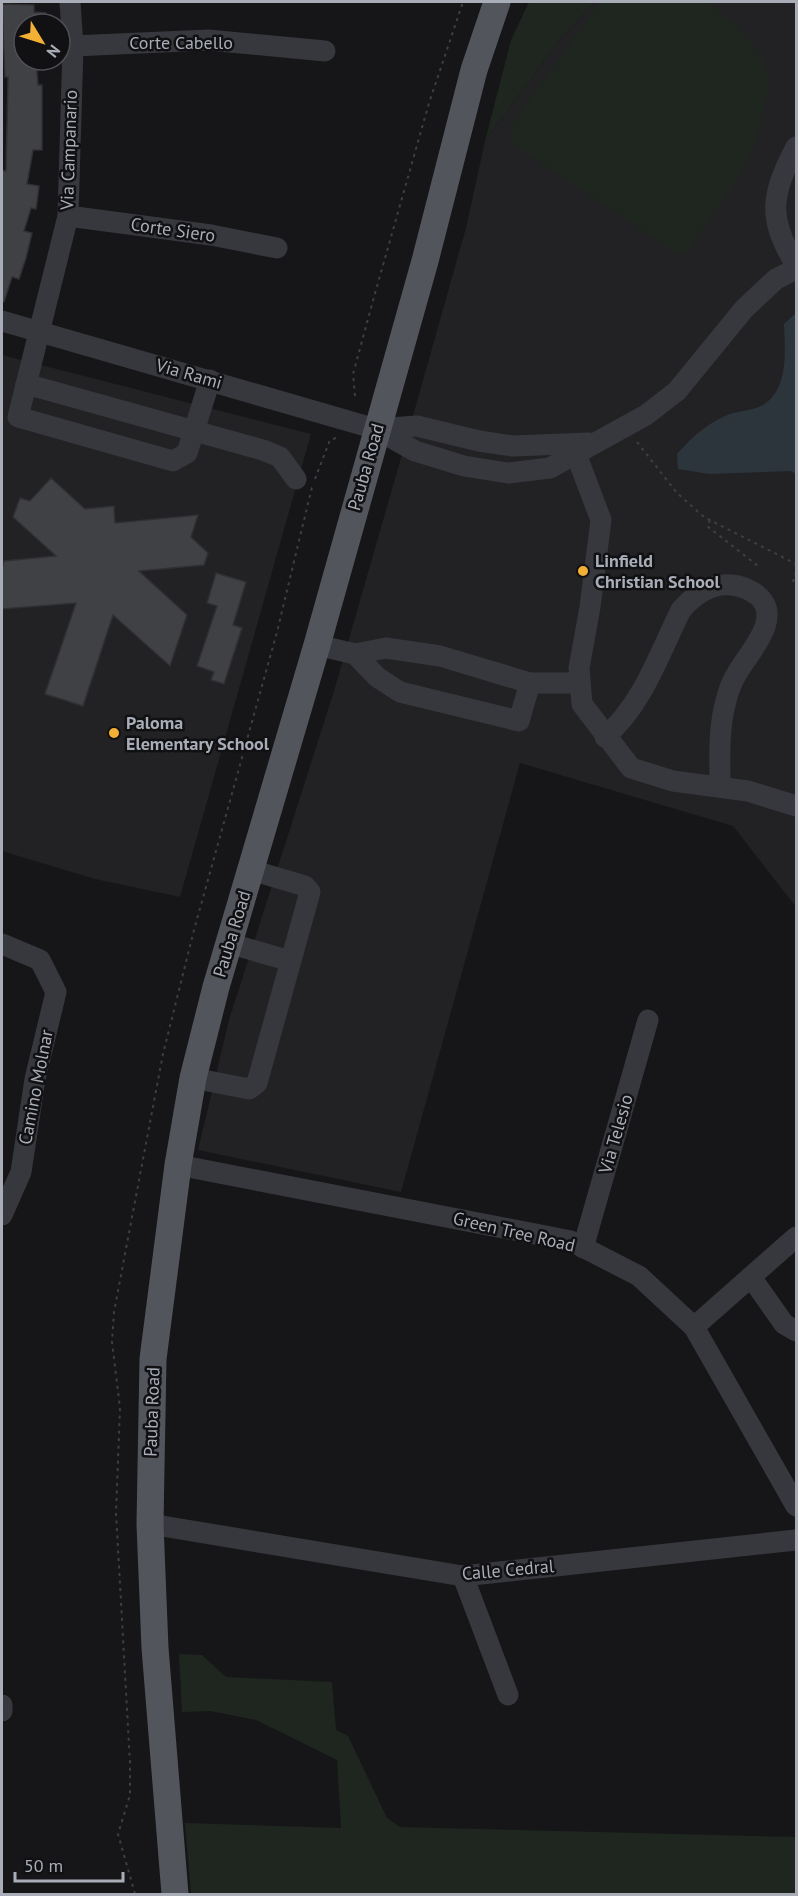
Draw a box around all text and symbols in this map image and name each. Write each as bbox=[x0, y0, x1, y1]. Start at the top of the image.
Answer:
north arrow bbox=[12, 12, 72, 72]
street label: Corte Cabello bbox=[129, 31, 233, 54]
text: N bbox=[43, 41, 65, 62]
street label: Via Campanario bbox=[55, 89, 82, 212]
street label: Corte Siero bbox=[129, 212, 217, 247]
street label: Via Rami bbox=[152, 353, 225, 394]
street label: Pauba Road bbox=[342, 421, 389, 513]
place label: Linfield Christian School bbox=[595, 549, 721, 593]
marker: Linfield Christian School bbox=[576, 564, 590, 578]
place label: Paloma Elementary School bbox=[126, 711, 270, 755]
marker: Paloma Elementary School bbox=[107, 726, 121, 740]
street label: Pauba Road bbox=[207, 888, 256, 980]
street label: Camino Molnar bbox=[13, 1027, 58, 1146]
street label: Via Telesio bbox=[593, 1092, 638, 1177]
street label: Green Tree Road bbox=[451, 1206, 577, 1257]
street label: Pauba Road bbox=[138, 1367, 165, 1457]
street label: Calle Cedral bbox=[461, 1554, 556, 1585]
scale bar bbox=[15, 1845, 123, 1883]
text: 50 m bbox=[24, 1854, 63, 1877]

